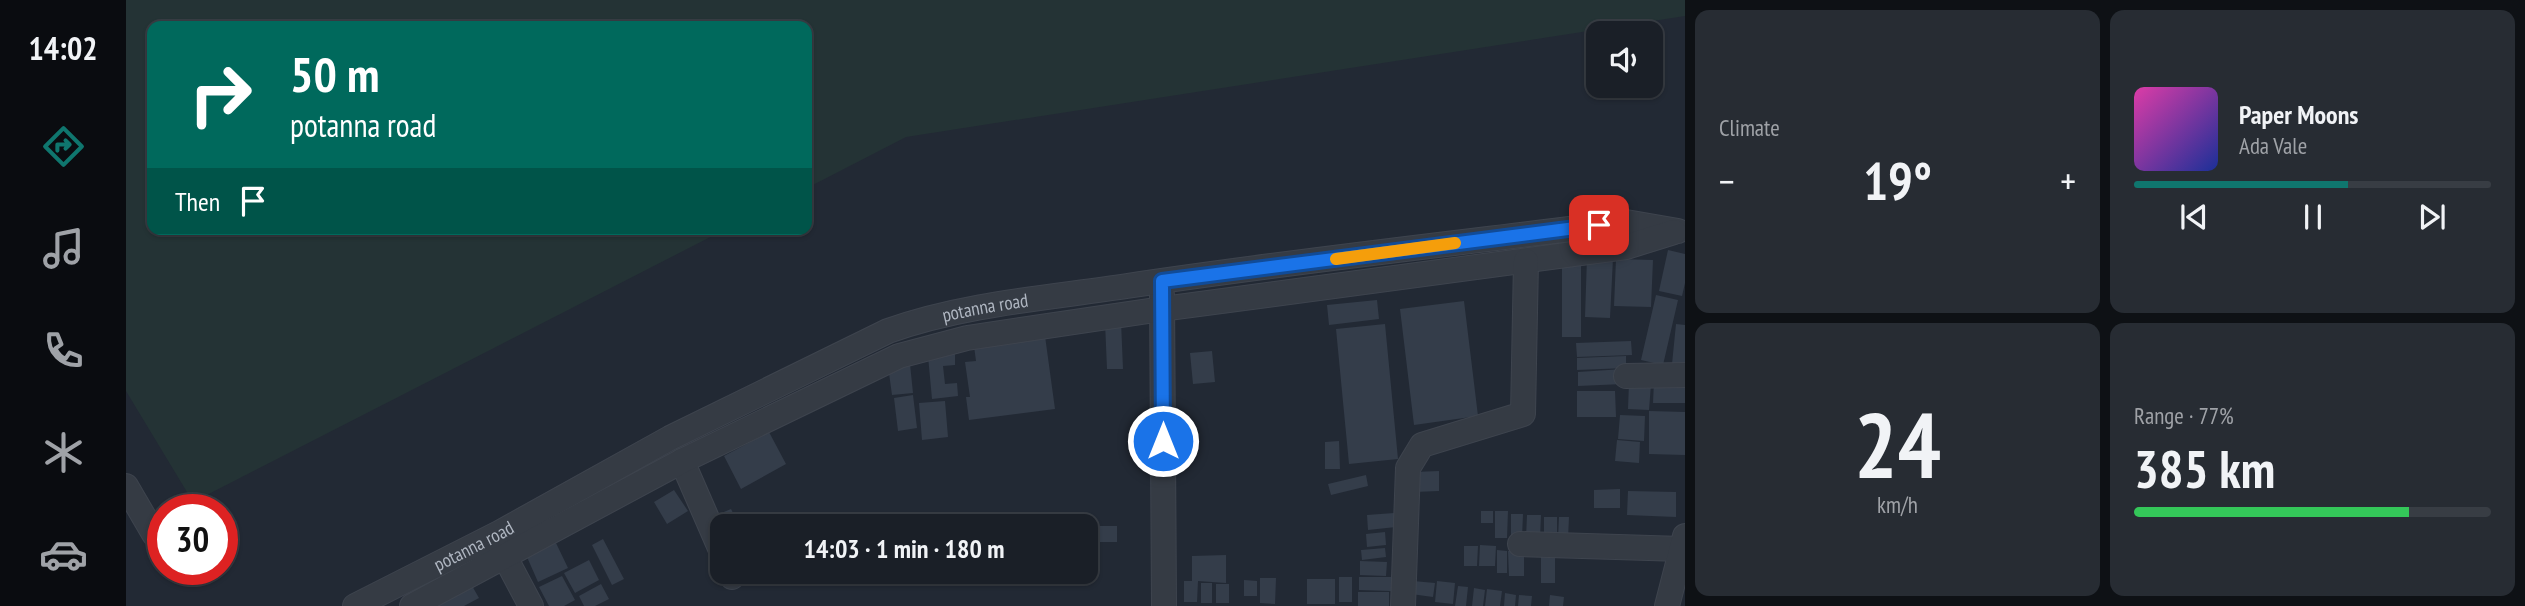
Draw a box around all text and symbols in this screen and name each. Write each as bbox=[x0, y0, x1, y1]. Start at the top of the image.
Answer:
map controls bbox=[1586, 21, 1663, 98]
button: sound bbox=[1586, 21, 1663, 98]
text: 14:02 bbox=[28, 27, 98, 69]
text: 50 m bbox=[290, 42, 379, 106]
icon: right bbox=[175, 49, 266, 140]
text: Paper Moons bbox=[2239, 98, 2358, 131]
text: potanna road bbox=[290, 104, 436, 146]
text: Climate bbox=[1719, 113, 1780, 142]
icon: directions bbox=[39, 122, 88, 171]
text: Ada Vale bbox=[2239, 131, 2307, 160]
text: 19° bbox=[1863, 147, 1932, 214]
text: − bbox=[1719, 156, 1735, 205]
text: + bbox=[2060, 156, 2076, 205]
icon: arrive bbox=[234, 182, 272, 220]
text: Then bbox=[175, 185, 220, 218]
pin bbox=[1569, 195, 1629, 255]
icon: previous bbox=[2175, 198, 2213, 236]
icon: pause bbox=[2294, 198, 2332, 236]
icon: next bbox=[2413, 198, 2451, 236]
icon: arrive bbox=[1580, 206, 1618, 244]
icon: music bbox=[39, 224, 88, 273]
street label: potanna road bbox=[940, 288, 1030, 327]
icon: phone bbox=[39, 326, 88, 375]
text: 24 bbox=[1854, 385, 1941, 503]
text: Range · 77% bbox=[2134, 401, 2234, 430]
position arrow bbox=[1126, 404, 1200, 478]
icon: climate bbox=[39, 428, 88, 477]
text: 385 km bbox=[2134, 435, 2275, 502]
text: km/h bbox=[1877, 490, 1918, 519]
speed limit sign: 30 bbox=[147, 494, 238, 585]
street label: potanna road bbox=[429, 515, 518, 576]
icon: car bbox=[39, 530, 88, 579]
text: 14:03 · 1 min · 180 m bbox=[804, 532, 1004, 565]

